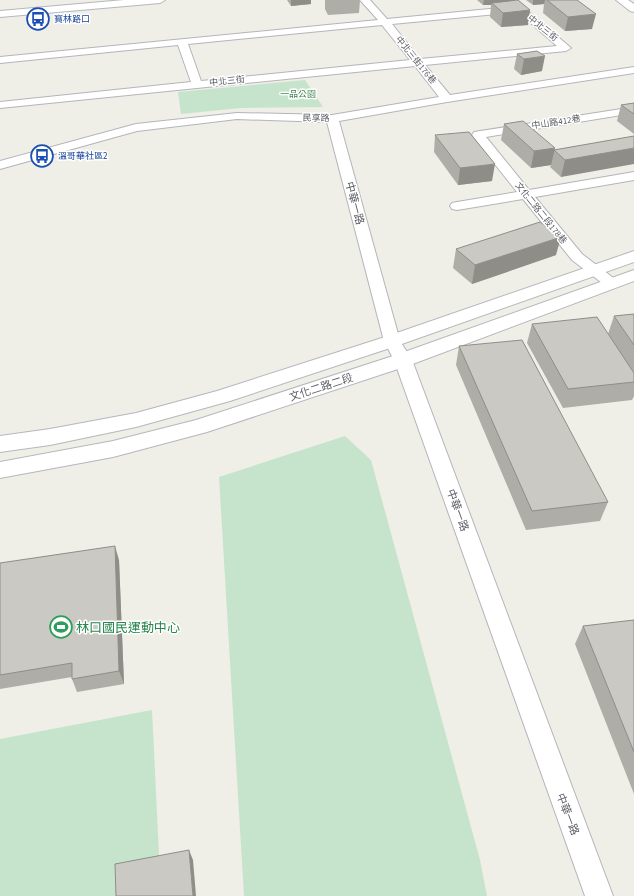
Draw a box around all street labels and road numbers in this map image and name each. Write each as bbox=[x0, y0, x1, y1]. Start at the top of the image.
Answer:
street label: 中北三街 bbox=[525, 12, 561, 45]
street label: 中北三街176巷 bbox=[392, 34, 439, 87]
street label: 中北三街 bbox=[208, 73, 246, 90]
street label: 民享路 bbox=[302, 112, 330, 125]
street label: 中山路412巷 bbox=[531, 112, 582, 133]
street label: 中華一路 bbox=[342, 180, 367, 226]
street label: 文化二路二段178巷 bbox=[512, 180, 570, 247]
street label: 文化二路二段 bbox=[287, 370, 355, 405]
street label: 中華一路 bbox=[443, 487, 472, 533]
street label: 中華一路 bbox=[553, 791, 582, 837]

